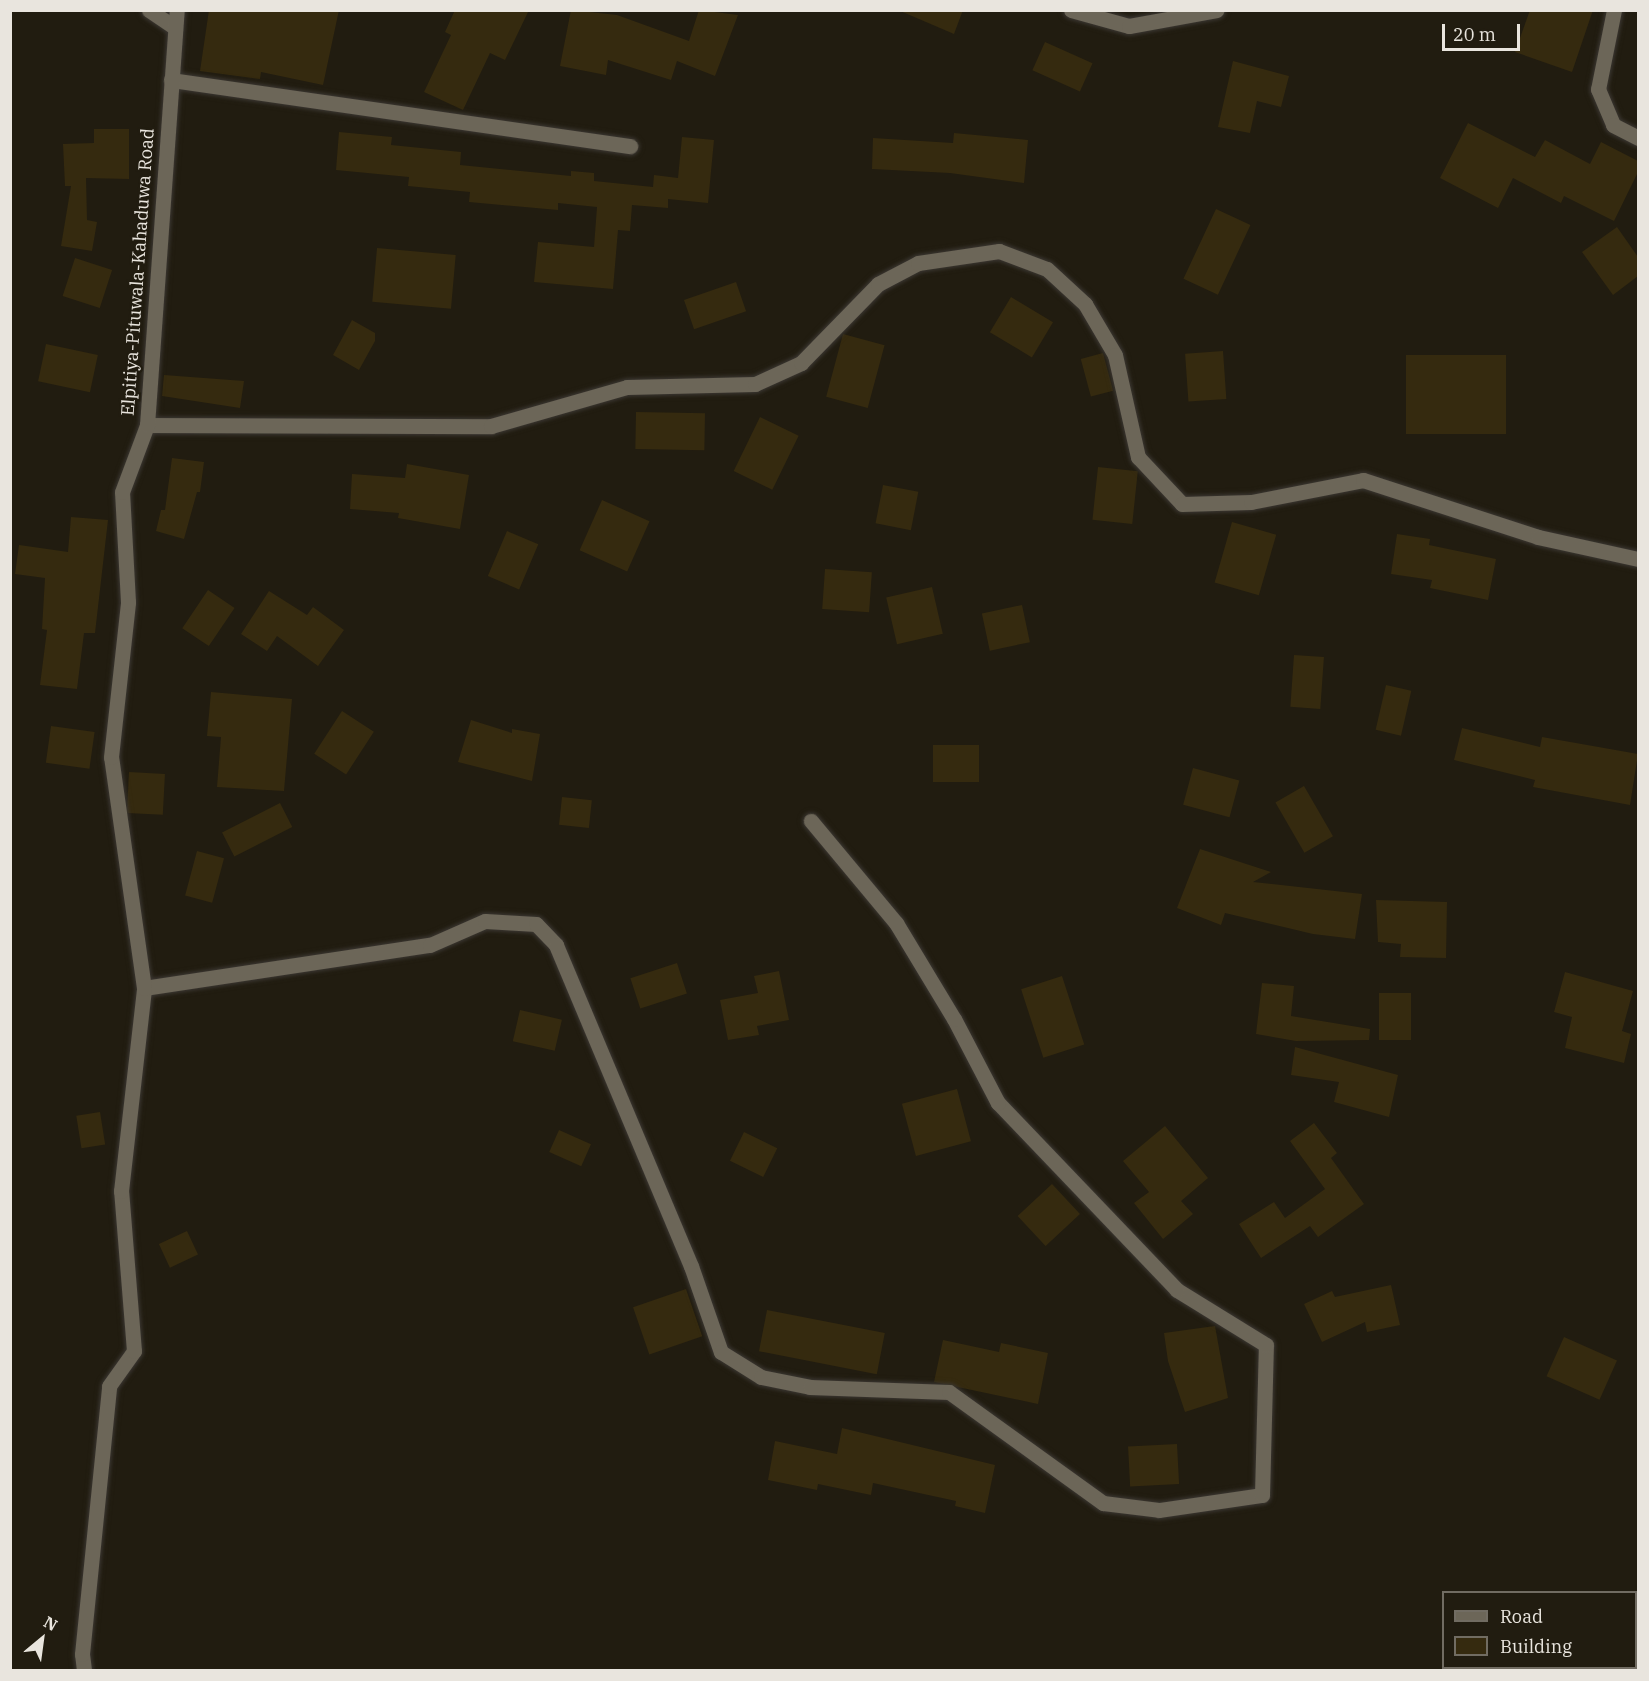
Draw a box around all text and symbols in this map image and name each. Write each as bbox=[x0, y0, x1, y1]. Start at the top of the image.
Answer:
scale bar bbox=[1445, 12, 1523, 50]
text: 20 m bbox=[1453, 23, 1496, 46]
street label: Elpitiya-Pituwala-Kahaduwa Road bbox=[117, 127, 159, 417]
legend bbox=[1442, 1591, 1637, 1669]
text: Road bbox=[1500, 1605, 1543, 1628]
north arrow bbox=[12, 1609, 72, 1669]
text: N bbox=[40, 1611, 61, 1635]
text: Building bbox=[1500, 1635, 1572, 1658]

